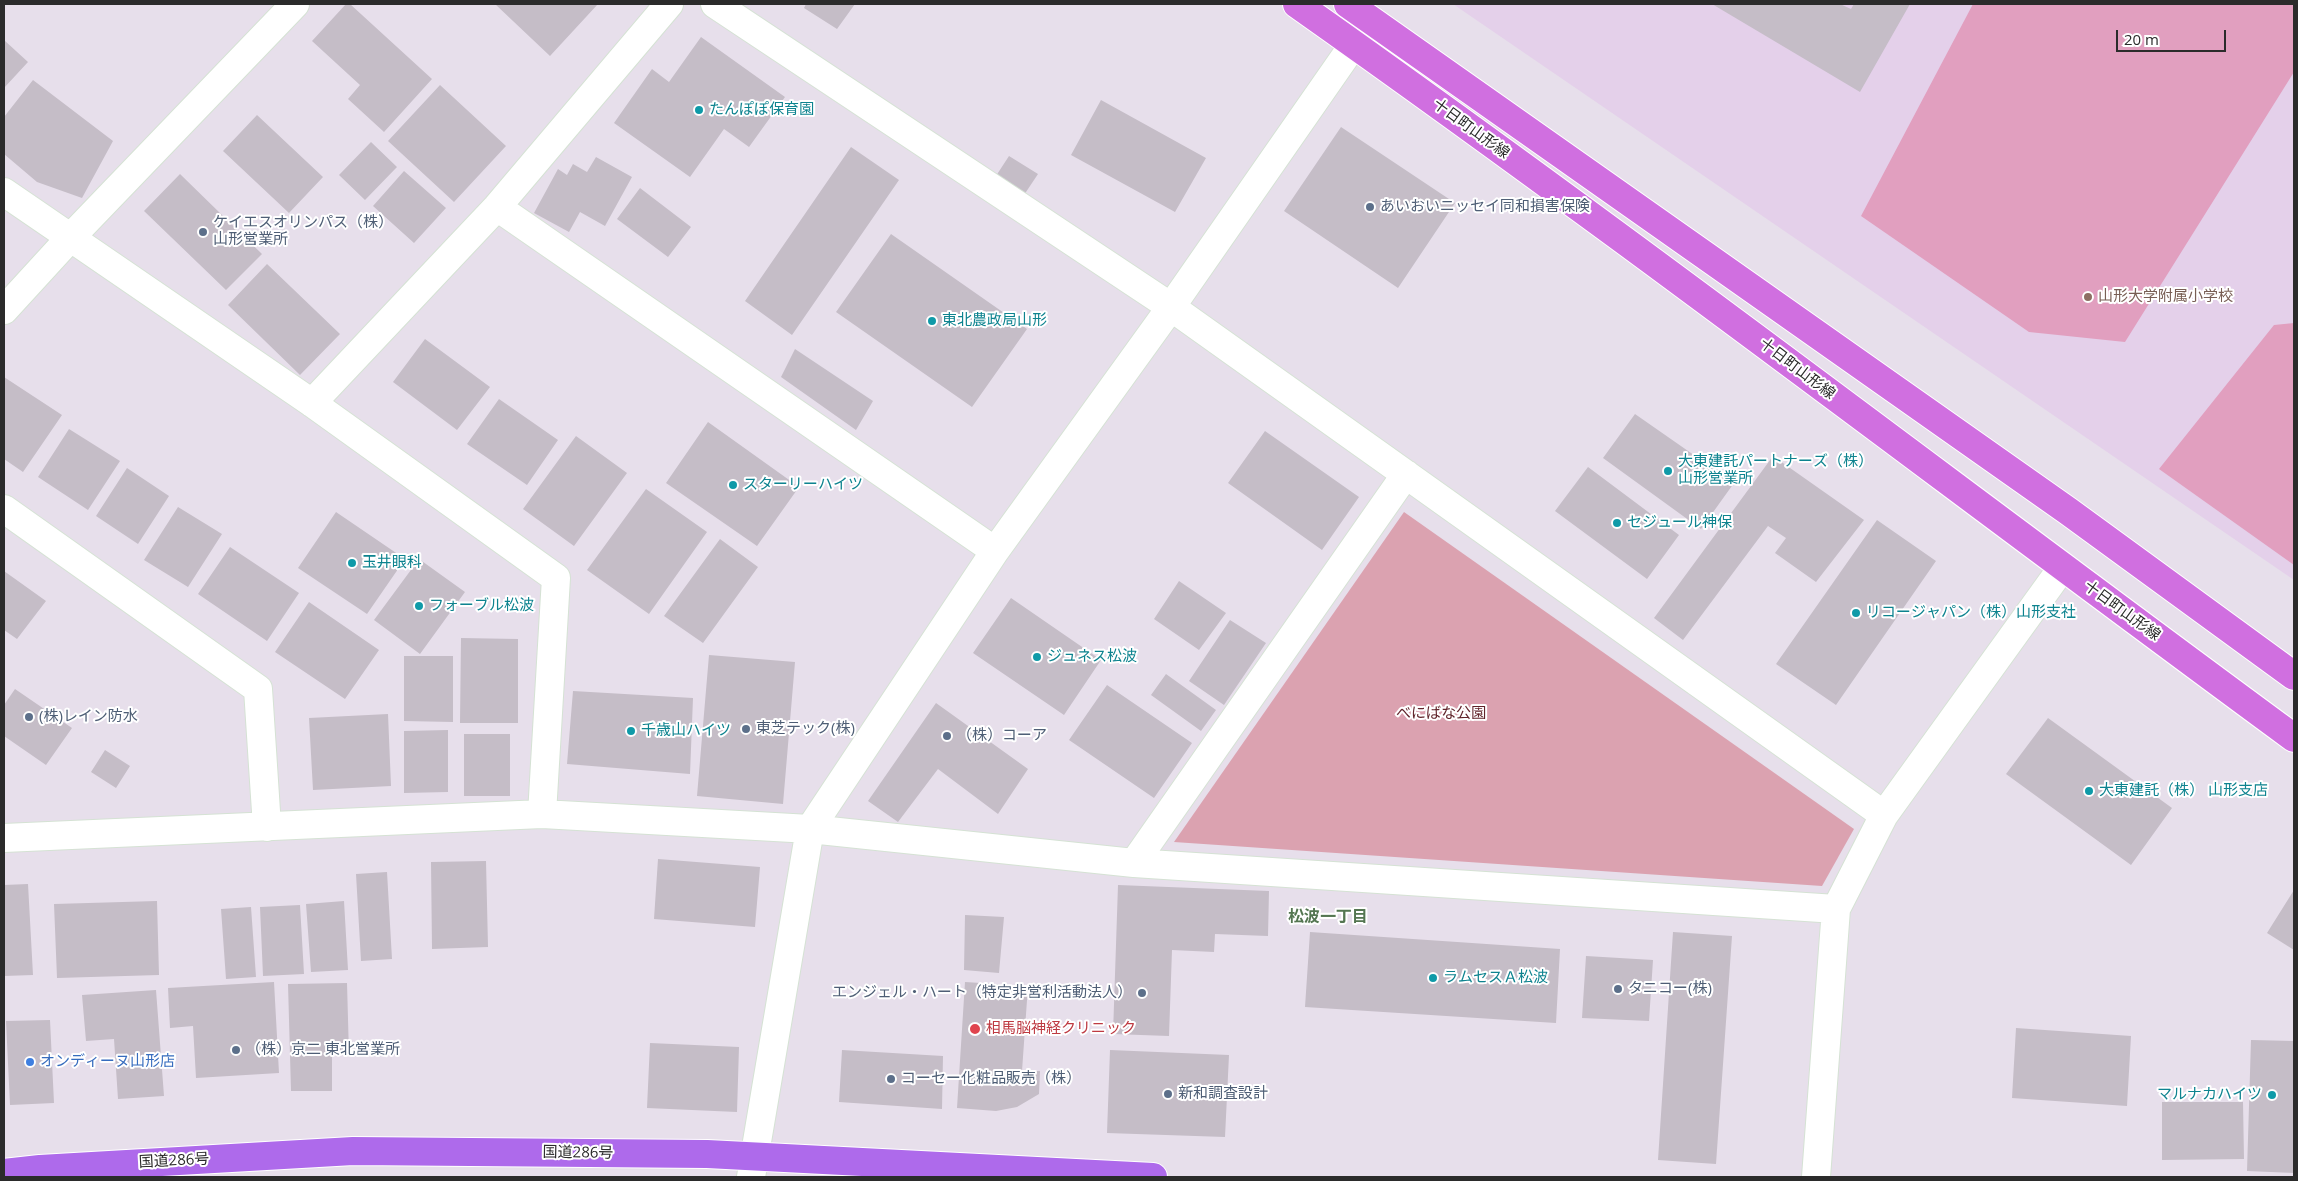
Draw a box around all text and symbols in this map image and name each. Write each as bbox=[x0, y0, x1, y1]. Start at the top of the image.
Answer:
scale bar bbox=[2118, 20, 2228, 52]
text: 20 m bbox=[2124, 29, 2159, 49]
street label: 十日町山形線 bbox=[1429, 95, 1513, 163]
place label: たんぽぽ保育園 bbox=[709, 101, 814, 119]
marker: たんぽぽ保育園 bbox=[693, 104, 705, 116]
place label: あいおいニッセイ同和損害保険 bbox=[1380, 198, 1590, 216]
marker: あいおいニッセイ同和損害保険 bbox=[1364, 201, 1376, 213]
place label: ケイエスオリンパス（株） 山形営業所 bbox=[213, 214, 393, 249]
marker: ケイエスオリンパス（株） 山形営業所 bbox=[197, 226, 209, 238]
place label: 山形大学附属小学校 bbox=[2098, 288, 2233, 306]
marker: 山形大学附属小学校 bbox=[2082, 291, 2094, 303]
place label: 東北農政局山形 bbox=[942, 312, 1047, 330]
marker: 東北農政局山形 bbox=[926, 315, 938, 327]
street label: 十日町山形線 bbox=[1756, 335, 1838, 403]
place label: 大東建託パートナーズ（株） 山形営業所 bbox=[1678, 453, 1873, 488]
marker: 大東建託パートナーズ（株） 山形営業所 bbox=[1662, 465, 1674, 477]
place label: スターリーハイツ bbox=[743, 476, 863, 494]
marker: スターリーハイツ bbox=[727, 479, 739, 491]
place label: セジュール神保 bbox=[1627, 514, 1732, 532]
marker: セジュール神保 bbox=[1611, 517, 1623, 529]
place label: 玉井眼科 bbox=[362, 554, 422, 572]
marker: 玉井眼科 bbox=[346, 557, 358, 569]
street label: 十日町山形線 bbox=[2080, 577, 2164, 645]
place label: フォーブル松波 bbox=[429, 597, 534, 615]
marker: フォーブル松波 bbox=[413, 600, 425, 612]
place label: リコージャパン（株）山形支社 bbox=[1866, 604, 2076, 622]
marker: リコージャパン（株）山形支社 bbox=[1850, 607, 1862, 619]
place label: ジュネス松波 bbox=[1047, 648, 1137, 666]
marker: ジュネス松波 bbox=[1031, 651, 1043, 663]
park label: べにばな公園 bbox=[1396, 705, 1486, 723]
place label: (株)レイン防水 bbox=[39, 708, 138, 726]
marker: (株)レイン防水 bbox=[23, 711, 35, 723]
place label: 東芝テック(株) bbox=[756, 720, 855, 738]
place label: 千歳山ハイツ bbox=[641, 722, 731, 740]
marker: 東芝テック(株) bbox=[740, 723, 752, 735]
marker: 千歳山ハイツ bbox=[625, 725, 637, 737]
place label: （株）コーア bbox=[957, 727, 1047, 745]
marker: （株）コーア bbox=[941, 730, 953, 742]
place label: 大東建託（株） 山形支店 bbox=[2099, 782, 2268, 800]
marker: 大東建託（株） 山形支店 bbox=[2083, 785, 2095, 797]
district label: 松波一丁目 bbox=[1288, 907, 1368, 927]
place label: ラムセスＡ松波 bbox=[1443, 969, 1548, 987]
marker: ラムセスＡ松波 bbox=[1427, 972, 1439, 984]
place label: タニコー(株) bbox=[1628, 980, 1712, 998]
marker: タニコー(株) bbox=[1612, 983, 1624, 995]
place label: エンジェル・ハート（特定非営利活動法人） bbox=[832, 984, 1132, 1002]
marker: エンジェル・ハート（特定非営利活動法人） bbox=[1136, 987, 1148, 999]
place label: 相馬脳神経クリニック bbox=[986, 1020, 1136, 1038]
marker: 相馬脳神経クリニック bbox=[968, 1022, 982, 1036]
place label: （株）京二 東北営業所 bbox=[246, 1041, 400, 1059]
marker: （株）京二 東北営業所 bbox=[230, 1044, 242, 1056]
place label: オンディーヌ山形店 bbox=[40, 1053, 175, 1071]
marker: オンディーヌ山形店 bbox=[24, 1056, 36, 1068]
place label: コーセー化粧品販売（株） bbox=[901, 1070, 1081, 1088]
marker: コーセー化粧品販売（株） bbox=[885, 1073, 897, 1085]
place label: 新和調査設計 bbox=[1178, 1085, 1268, 1103]
place label: マルナカハイツ bbox=[2157, 1086, 2262, 1104]
marker: 新和調査設計 bbox=[1162, 1088, 1174, 1100]
marker: マルナカハイツ bbox=[2266, 1089, 2278, 1101]
street label: 国道286号 bbox=[542, 1143, 614, 1163]
street label: 国道286号 bbox=[138, 1150, 210, 1172]

